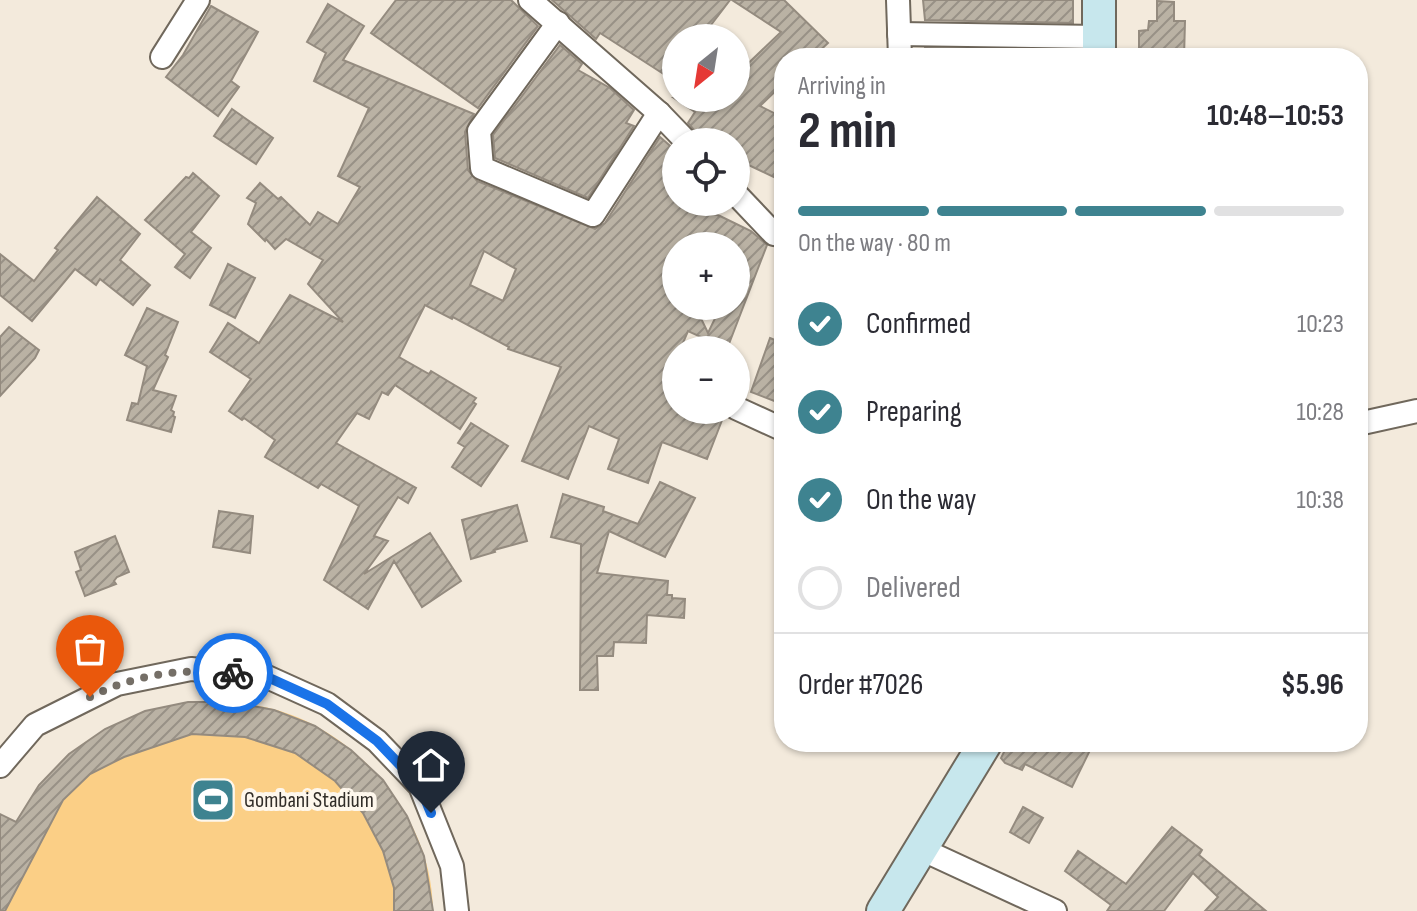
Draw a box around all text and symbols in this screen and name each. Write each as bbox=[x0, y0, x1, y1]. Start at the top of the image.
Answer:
north arrow bbox=[662, 24, 750, 112]
map controls bbox=[662, 24, 750, 424]
text: Arriving in bbox=[798, 71, 886, 102]
text: 10:48–10:53 bbox=[1207, 98, 1344, 134]
text: 2 min bbox=[798, 100, 897, 163]
button: locate bbox=[662, 128, 750, 216]
text: On the way · 80 m bbox=[798, 228, 951, 259]
button: + bbox=[662, 232, 750, 320]
icon: check bbox=[798, 302, 842, 346]
text: Confirmed bbox=[866, 306, 971, 342]
text: 10:23 bbox=[1297, 309, 1344, 340]
button: − bbox=[662, 336, 750, 424]
icon: check bbox=[798, 390, 842, 434]
text: Preparing bbox=[866, 394, 962, 430]
text: 10:28 bbox=[1297, 397, 1344, 428]
icon: check bbox=[798, 478, 842, 522]
text: On the way bbox=[866, 482, 976, 518]
text: 10:38 bbox=[1296, 485, 1344, 516]
text: Delivered bbox=[866, 570, 961, 606]
pin bbox=[56, 615, 124, 697]
icon: bag bbox=[68, 627, 112, 671]
courier bbox=[193, 633, 273, 713]
icon: bike bbox=[211, 651, 255, 695]
text: Order #7026 bbox=[798, 667, 923, 703]
text: $5.96 bbox=[1281, 667, 1344, 703]
pin bbox=[397, 731, 465, 813]
icon: home bbox=[409, 743, 453, 787]
sports icon: Gombani Stadium bbox=[189, 776, 237, 824]
place label: Gombani Stadium bbox=[244, 787, 374, 814]

